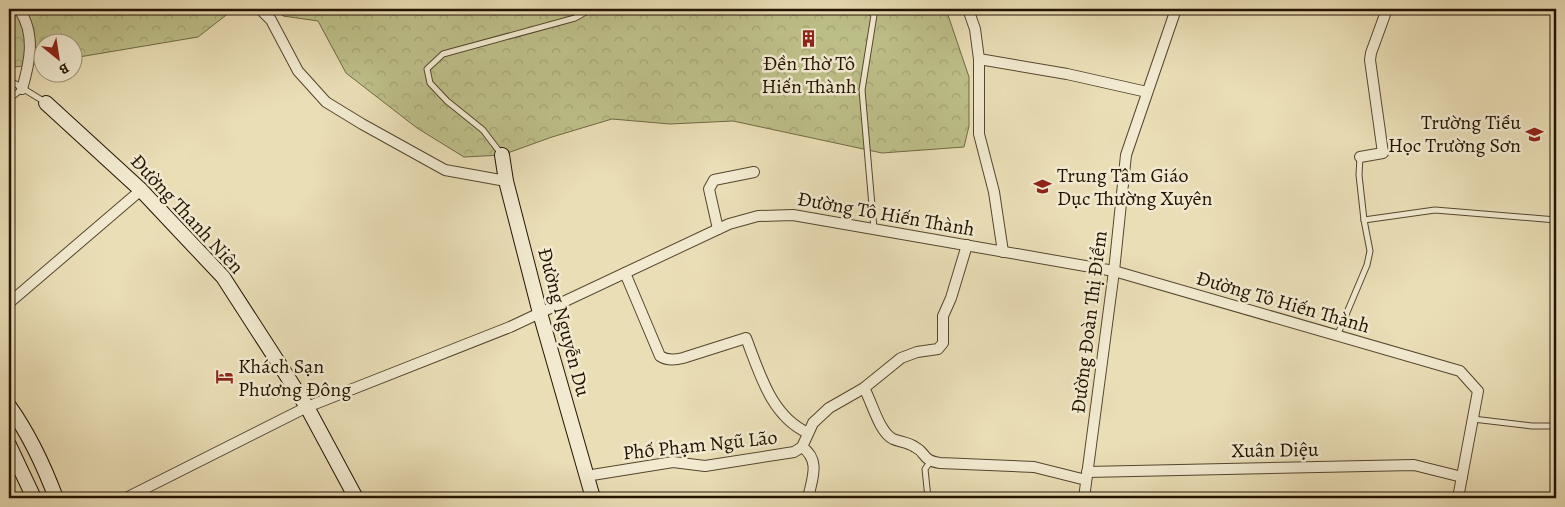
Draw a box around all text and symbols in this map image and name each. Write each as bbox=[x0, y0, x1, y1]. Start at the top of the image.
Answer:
building icon: Đền Thờ Tô Hiến Thành bbox=[799, 29, 819, 49]
north arrow bbox=[32, 32, 82, 82]
place label: Đền Thờ Tô Hiến Thành bbox=[761, 50, 857, 100]
text: B bbox=[56, 58, 73, 79]
place label: Trường Tiểu Học Trường Sơn bbox=[1388, 109, 1521, 159]
school or university icon: Trường Tiểu Học Trường Sơn bbox=[1525, 124, 1545, 144]
street label: Đường Thanh Niên bbox=[124, 148, 250, 280]
place label: Trung Tâm Giáo Dục Thường Xuyên bbox=[1057, 162, 1213, 212]
school or university icon: Trung Tâm Giáo Dục Thường Xuyên bbox=[1033, 176, 1053, 196]
street label: Đường Tô Hiến Thành bbox=[795, 185, 977, 243]
street label: Đường Đoàn Thị Điểm bbox=[1064, 229, 1114, 415]
street label: Đường Nguyễn Du bbox=[531, 245, 597, 399]
street label: Đường Tô Hiến Thành bbox=[1193, 264, 1373, 340]
place label: Khách Sạn Phương Đông bbox=[238, 353, 351, 403]
hotel icon: Khách Sạn Phương Đông bbox=[214, 367, 234, 387]
street label: Phố Phạm Ngũ Lão bbox=[621, 423, 779, 467]
street label: Xuân Diệu bbox=[1231, 436, 1319, 464]

